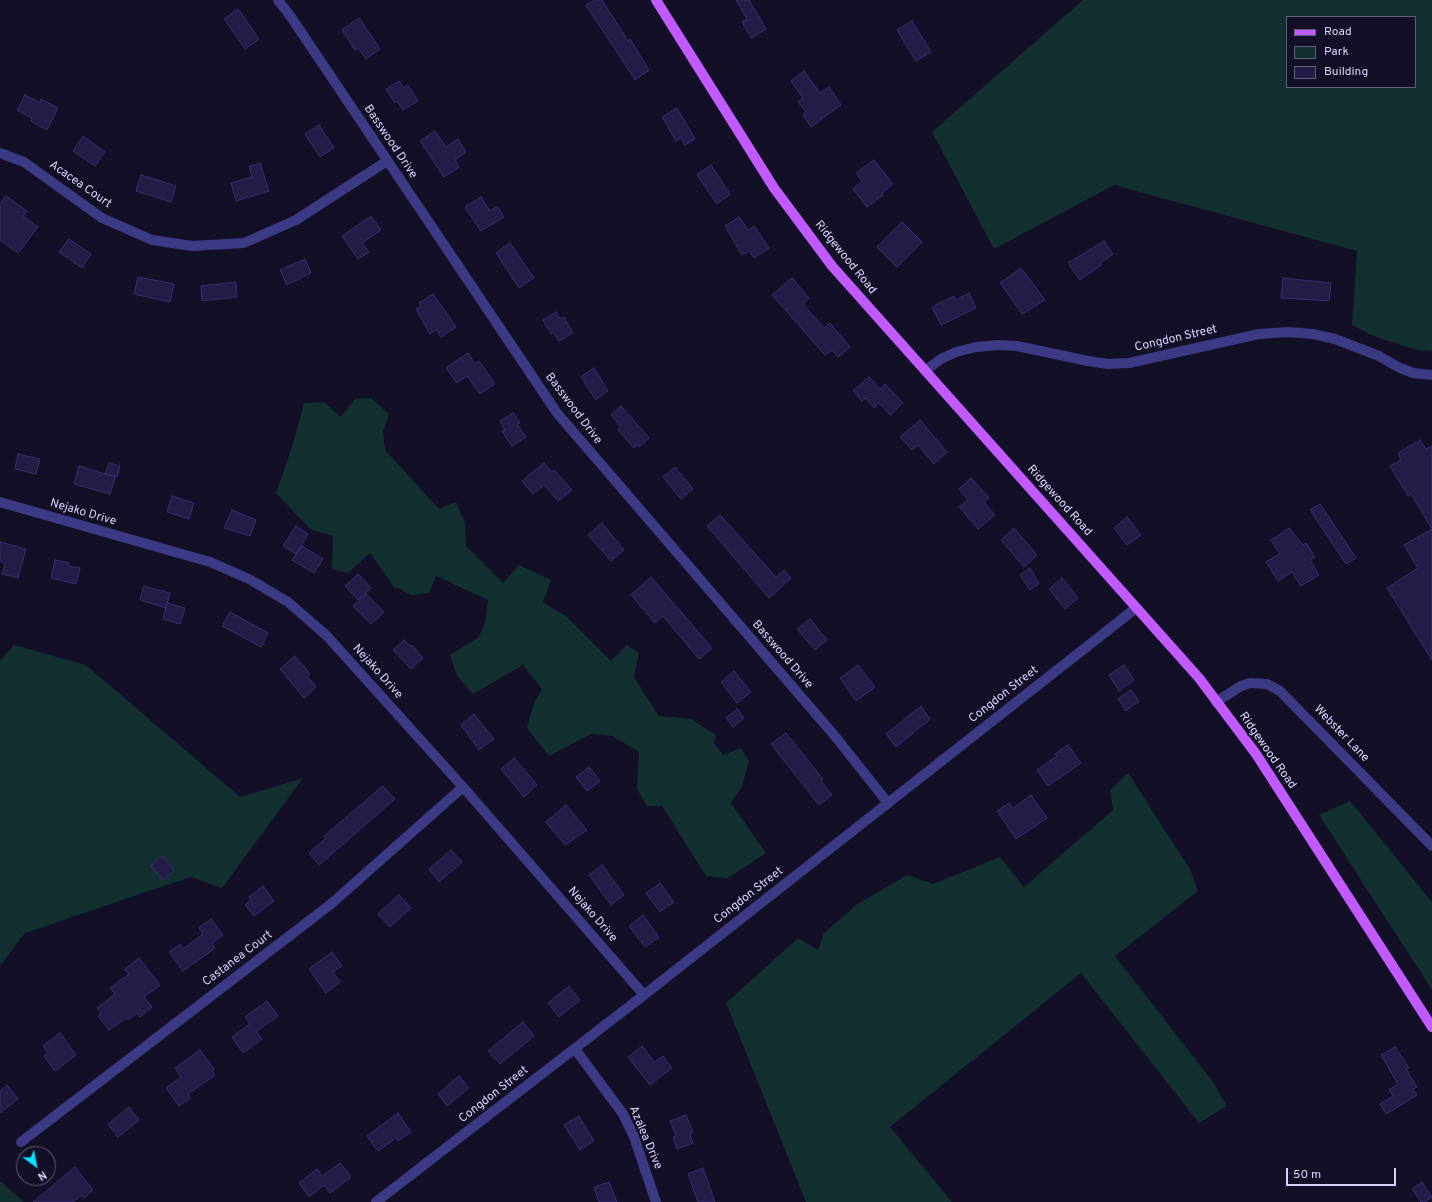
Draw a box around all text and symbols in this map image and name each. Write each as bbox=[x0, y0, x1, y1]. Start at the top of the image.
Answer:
legend bbox=[1286, 16, 1416, 88]
text: Road bbox=[1324, 24, 1352, 40]
text: Park bbox=[1324, 44, 1349, 60]
text: Building bbox=[1324, 64, 1368, 80]
street label: Basswood Drive bbox=[360, 102, 420, 182]
street label: Acacea Court bbox=[46, 158, 114, 212]
street label: Ridgewood Road bbox=[811, 218, 879, 298]
street label: Congdon Street bbox=[1133, 323, 1219, 355]
street label: Basswood Drive bbox=[541, 370, 605, 448]
street label: Ridgewood Road bbox=[1023, 463, 1095, 539]
street label: Nejako Drive bbox=[48, 497, 118, 529]
street label: Basswood Drive bbox=[748, 618, 816, 692]
street label: Nejako Drive bbox=[349, 642, 405, 702]
street label: Congdon Street bbox=[966, 663, 1042, 727]
street label: Webster Lane bbox=[1310, 703, 1372, 765]
street label: Ridgewood Road bbox=[1235, 710, 1299, 792]
street label: Congdon Street bbox=[711, 864, 787, 928]
street label: Nejako Drive bbox=[564, 885, 620, 945]
street label: Castanea Court bbox=[200, 928, 276, 990]
street label: Congdon Street bbox=[456, 1063, 532, 1127]
street label: Azalea Drive bbox=[625, 1104, 665, 1172]
north arrow bbox=[16, 1146, 56, 1186]
scale bar bbox=[1288, 1160, 1398, 1186]
text: N bbox=[35, 1167, 49, 1183]
text: 50 m bbox=[1293, 1167, 1321, 1183]

